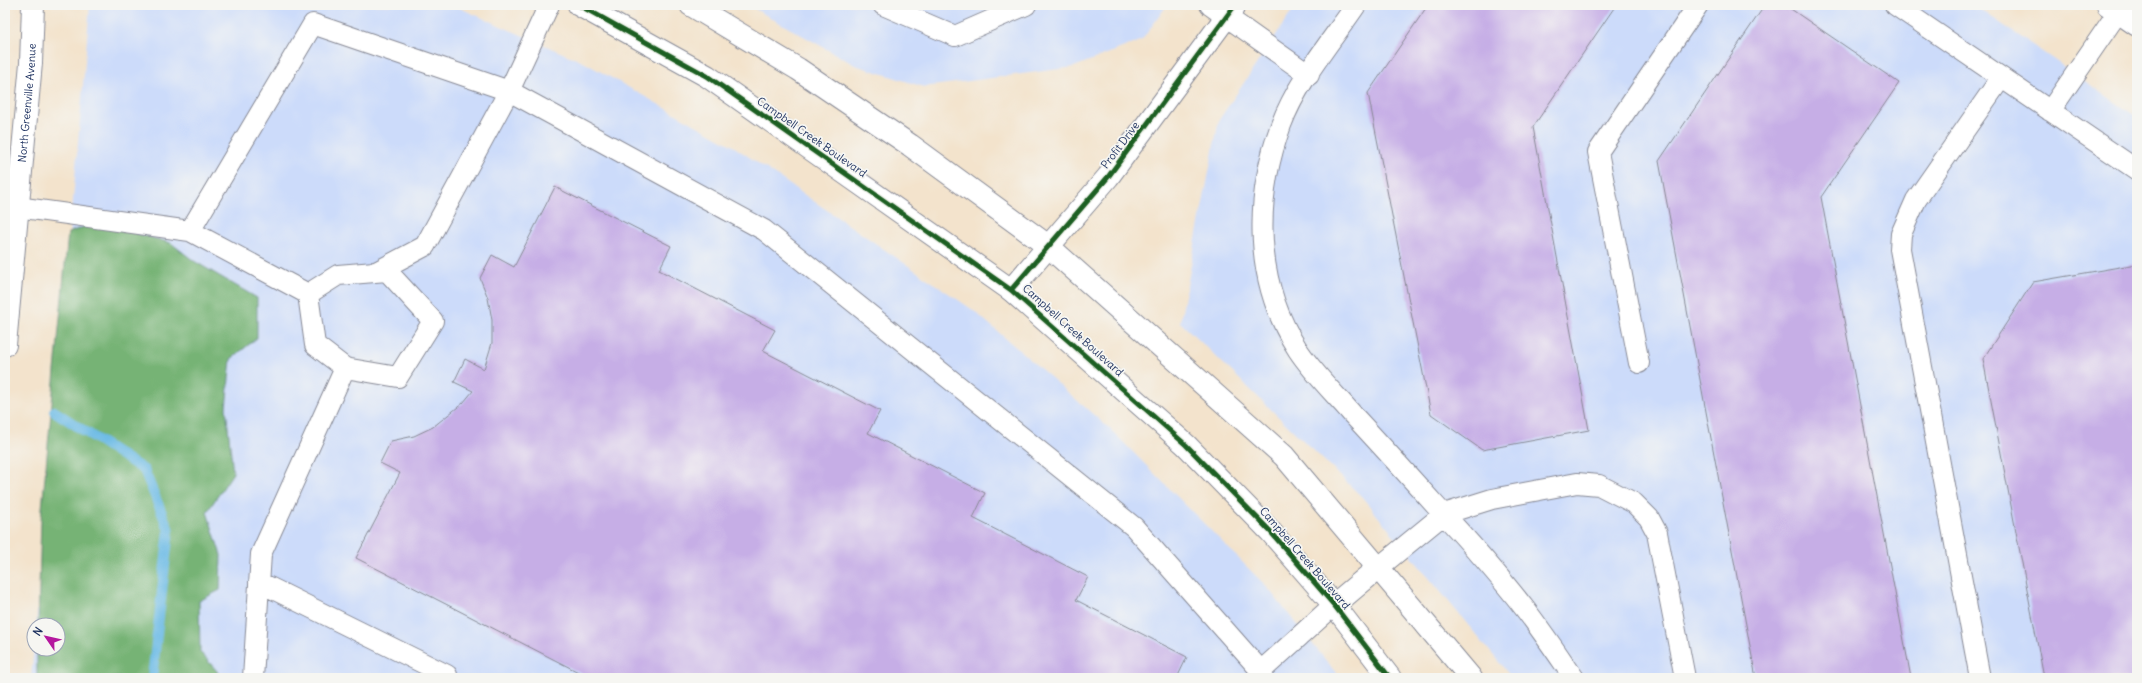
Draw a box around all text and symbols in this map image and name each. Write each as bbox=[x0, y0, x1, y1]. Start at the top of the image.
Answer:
street label: North Greenville Avenue bbox=[15, 43, 39, 163]
street label: Campbell Creek Boulevard bbox=[754, 94, 870, 181]
street label: Profit Drive bbox=[1098, 119, 1142, 171]
street label: Campbell Creek Boulevard bbox=[1020, 281, 1127, 379]
street label: Campbell Creek Boulevard bbox=[1257, 504, 1354, 612]
north arrow bbox=[26, 617, 66, 657]
text: N bbox=[30, 624, 46, 638]

